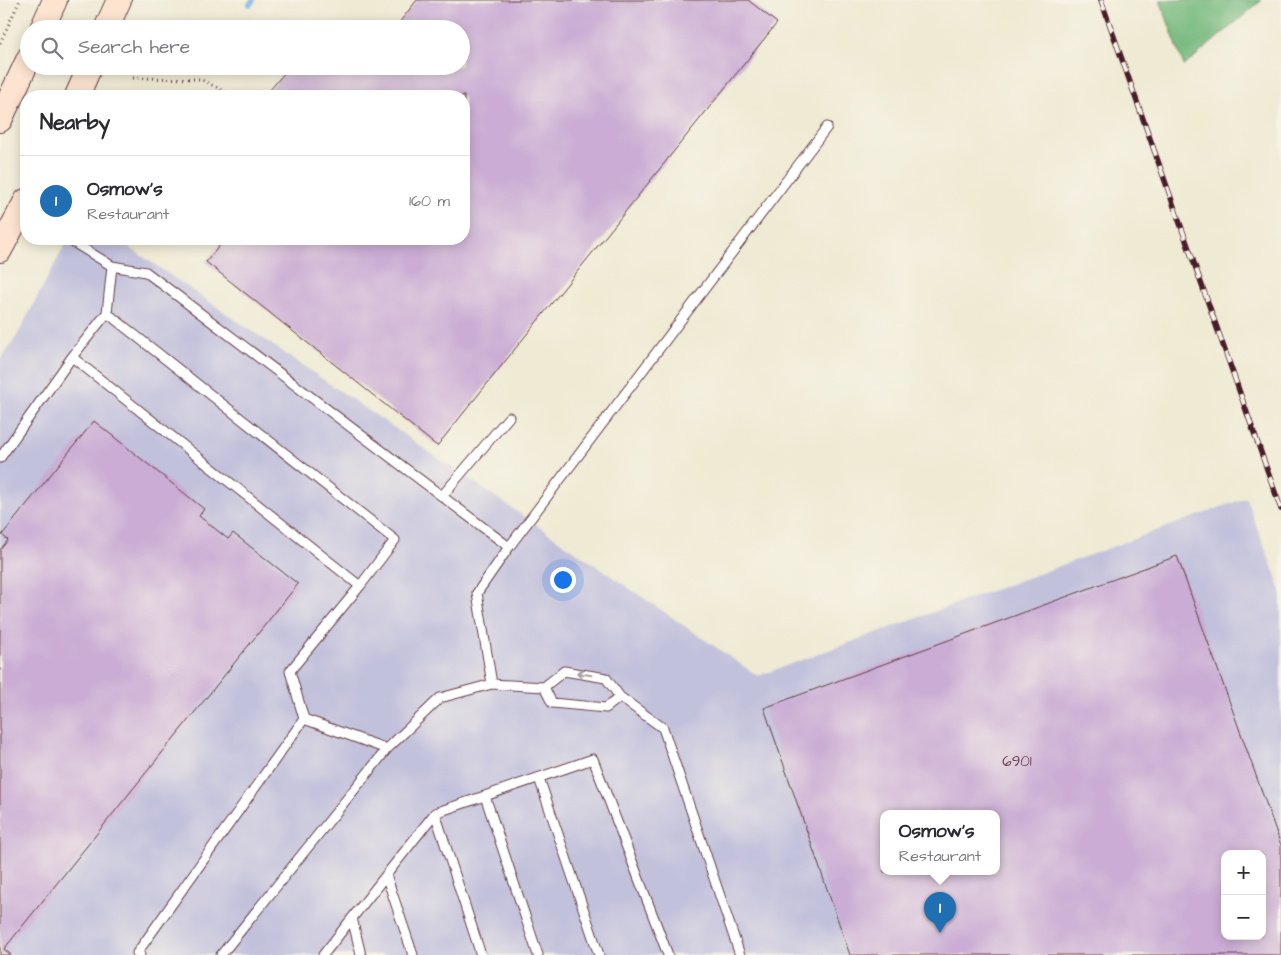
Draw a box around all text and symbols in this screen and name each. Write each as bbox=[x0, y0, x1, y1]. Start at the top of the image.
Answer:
search box bbox=[20, 20, 470, 75]
icon: search bbox=[38, 34, 66, 62]
text: Search here bbox=[78, 34, 190, 61]
text: Nearby bbox=[40, 108, 110, 137]
text: Osmow's bbox=[87, 176, 163, 203]
text: 1 bbox=[55, 190, 57, 212]
text: 160 m bbox=[409, 190, 450, 212]
text: Restaurant bbox=[87, 203, 169, 225]
your location bbox=[550, 567, 576, 593]
one-way arrow bbox=[576, 669, 592, 679]
house number: 6901 bbox=[1002, 751, 1032, 772]
popup bbox=[880, 810, 1000, 875]
text: Osmow's bbox=[899, 818, 975, 845]
text: Restaurant bbox=[899, 845, 981, 867]
map controls bbox=[1221, 850, 1266, 940]
button: + bbox=[1221, 850, 1266, 895]
pin: 1 bbox=[924, 892, 956, 933]
button: − bbox=[1221, 895, 1266, 940]

